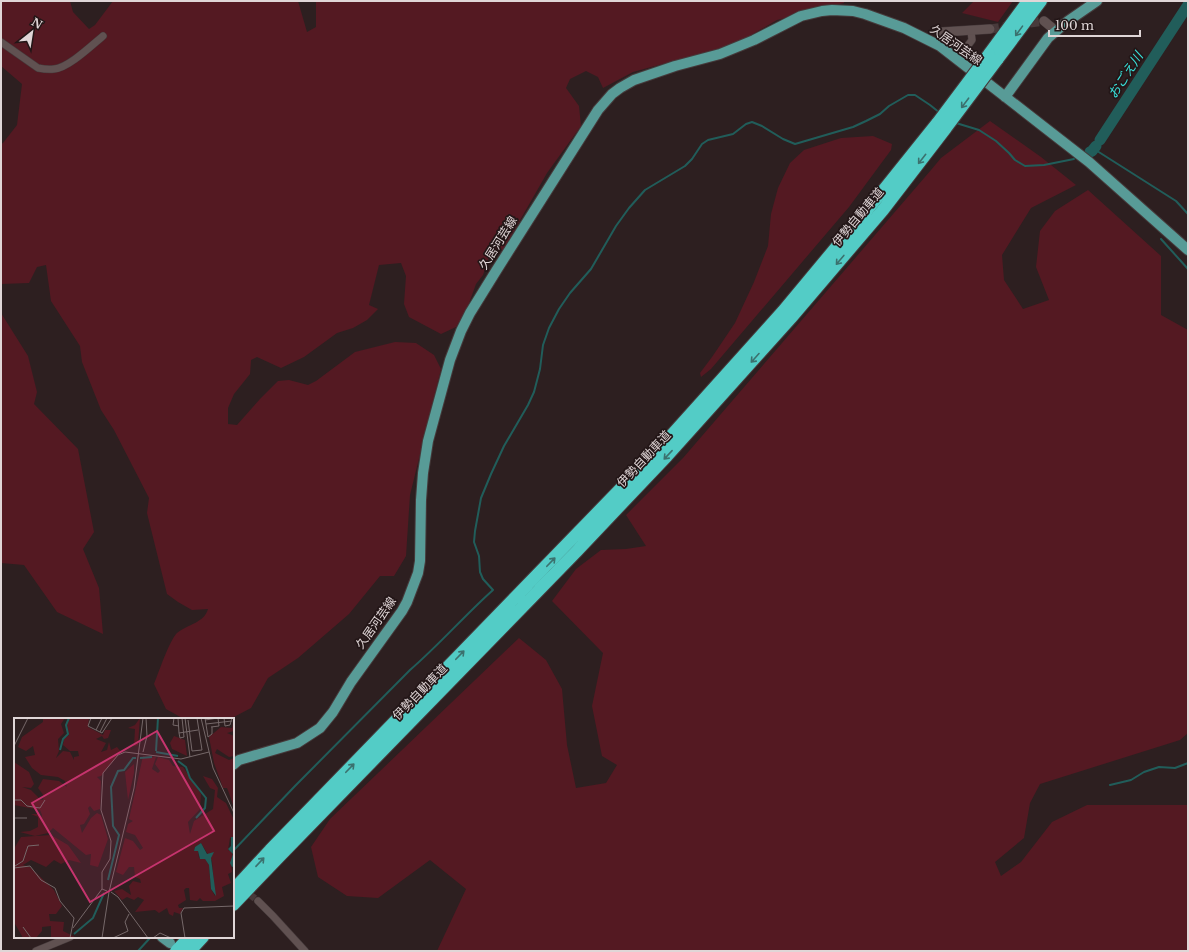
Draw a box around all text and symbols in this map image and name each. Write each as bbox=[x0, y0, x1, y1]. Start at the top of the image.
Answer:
north arrow bbox=[12, 12, 52, 52]
scale bar bbox=[1049, 12, 1140, 38]
text: N bbox=[29, 15, 46, 32]
text: 100 m bbox=[1055, 18, 1094, 33]
street label: 久居河芸線 bbox=[927, 21, 985, 68]
one-way arrow bbox=[1015, 25, 1023, 36]
water label: おごえ川 bbox=[1104, 47, 1148, 102]
one-way arrow bbox=[961, 97, 970, 108]
one-way arrow bbox=[918, 154, 926, 165]
street label: 伊勢自動車道 bbox=[829, 184, 887, 249]
street label: 久居河芸線 bbox=[475, 213, 520, 272]
one-way arrow bbox=[836, 255, 845, 266]
one-way arrow bbox=[750, 353, 759, 364]
street label: 伊勢自動車道 bbox=[614, 427, 674, 490]
one-way arrow bbox=[663, 450, 672, 460]
one-way arrow bbox=[546, 557, 556, 567]
street label: 久居河芸線 bbox=[352, 594, 399, 652]
one-way arrow bbox=[455, 650, 465, 660]
street label: 伊勢自動車道 bbox=[389, 661, 450, 723]
inset map bbox=[14, 718, 234, 938]
one-way arrow bbox=[345, 763, 355, 773]
one-way arrow bbox=[255, 857, 264, 867]

